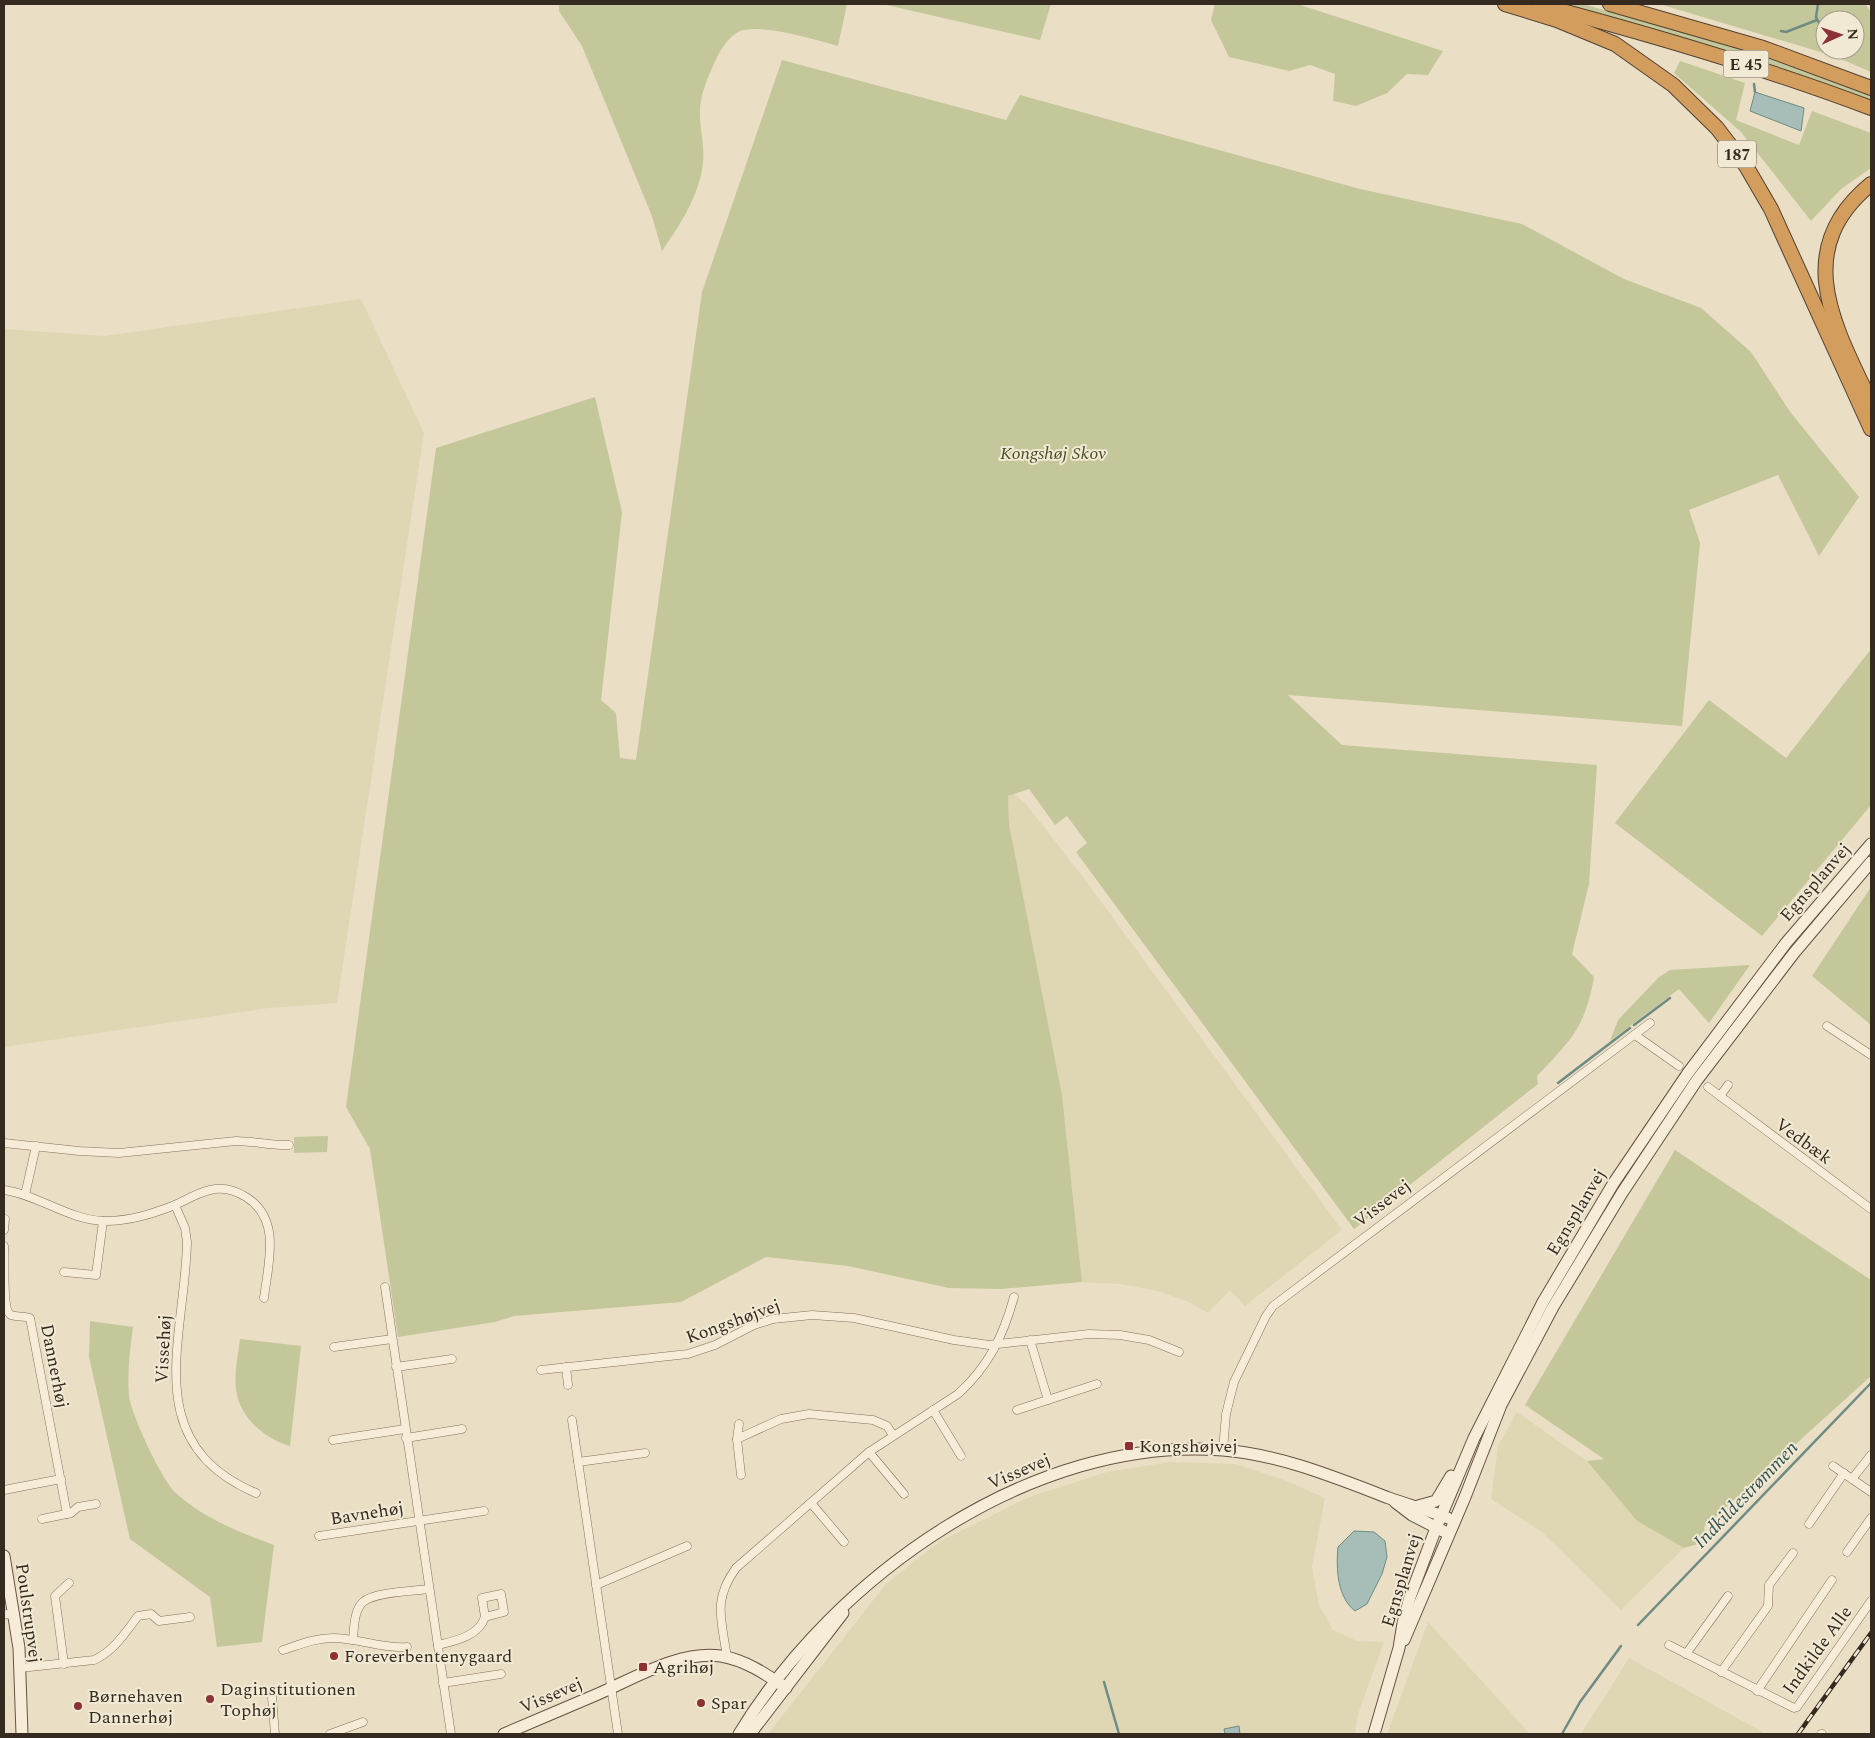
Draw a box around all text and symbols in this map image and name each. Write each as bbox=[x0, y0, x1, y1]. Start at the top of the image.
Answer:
north arrow bbox=[1815, 10, 1865, 60]
text: N bbox=[1842, 28, 1863, 41]
road number: E 45 bbox=[1724, 51, 1768, 78]
road number: 187 bbox=[1718, 140, 1756, 168]
park label: Kongshøj Skov bbox=[1000, 440, 1106, 467]
street label: Egnsplanvej bbox=[1773, 837, 1857, 928]
street label: Vedbæk bbox=[1770, 1111, 1838, 1171]
street label: Egnsplanvej bbox=[1540, 1164, 1613, 1261]
street label: Vissevej bbox=[1348, 1173, 1417, 1234]
street label: Kongshøjvej bbox=[682, 1292, 784, 1351]
street label: Vissehøj bbox=[148, 1314, 179, 1384]
street label: Dannerhøj bbox=[33, 1322, 76, 1411]
place label: Kongshøjvej bbox=[1139, 1433, 1238, 1460]
water label: Indkildestrømmen bbox=[1687, 1434, 1805, 1556]
marker: Kongshøjvej bbox=[1123, 1440, 1135, 1452]
street label: Vissevej bbox=[984, 1446, 1055, 1497]
street label: Bavnehøj bbox=[328, 1494, 406, 1533]
street label: Egnsplanvej bbox=[1374, 1530, 1429, 1631]
street label: Poulstrupvej bbox=[8, 1561, 49, 1665]
street label: Indkilde Alle bbox=[1776, 1600, 1859, 1700]
place label: Foreverbentenygaard bbox=[344, 1643, 512, 1670]
marker: Foreverbentenygaard bbox=[328, 1650, 340, 1662]
place label: Agrihøj bbox=[653, 1654, 714, 1681]
marker: Agrihøj bbox=[637, 1661, 649, 1673]
street label: Vissevej bbox=[516, 1670, 587, 1721]
place label: Daginstitutionen Tophøj bbox=[220, 1676, 356, 1724]
place label: Børnehaven Dannerhøj bbox=[88, 1683, 183, 1731]
place label: Spar bbox=[711, 1690, 747, 1717]
marker: Daginstitutionen Tophøj bbox=[204, 1693, 216, 1705]
marker: Spar bbox=[695, 1697, 707, 1709]
marker: Børnehaven Dannerhøj bbox=[72, 1700, 84, 1712]

